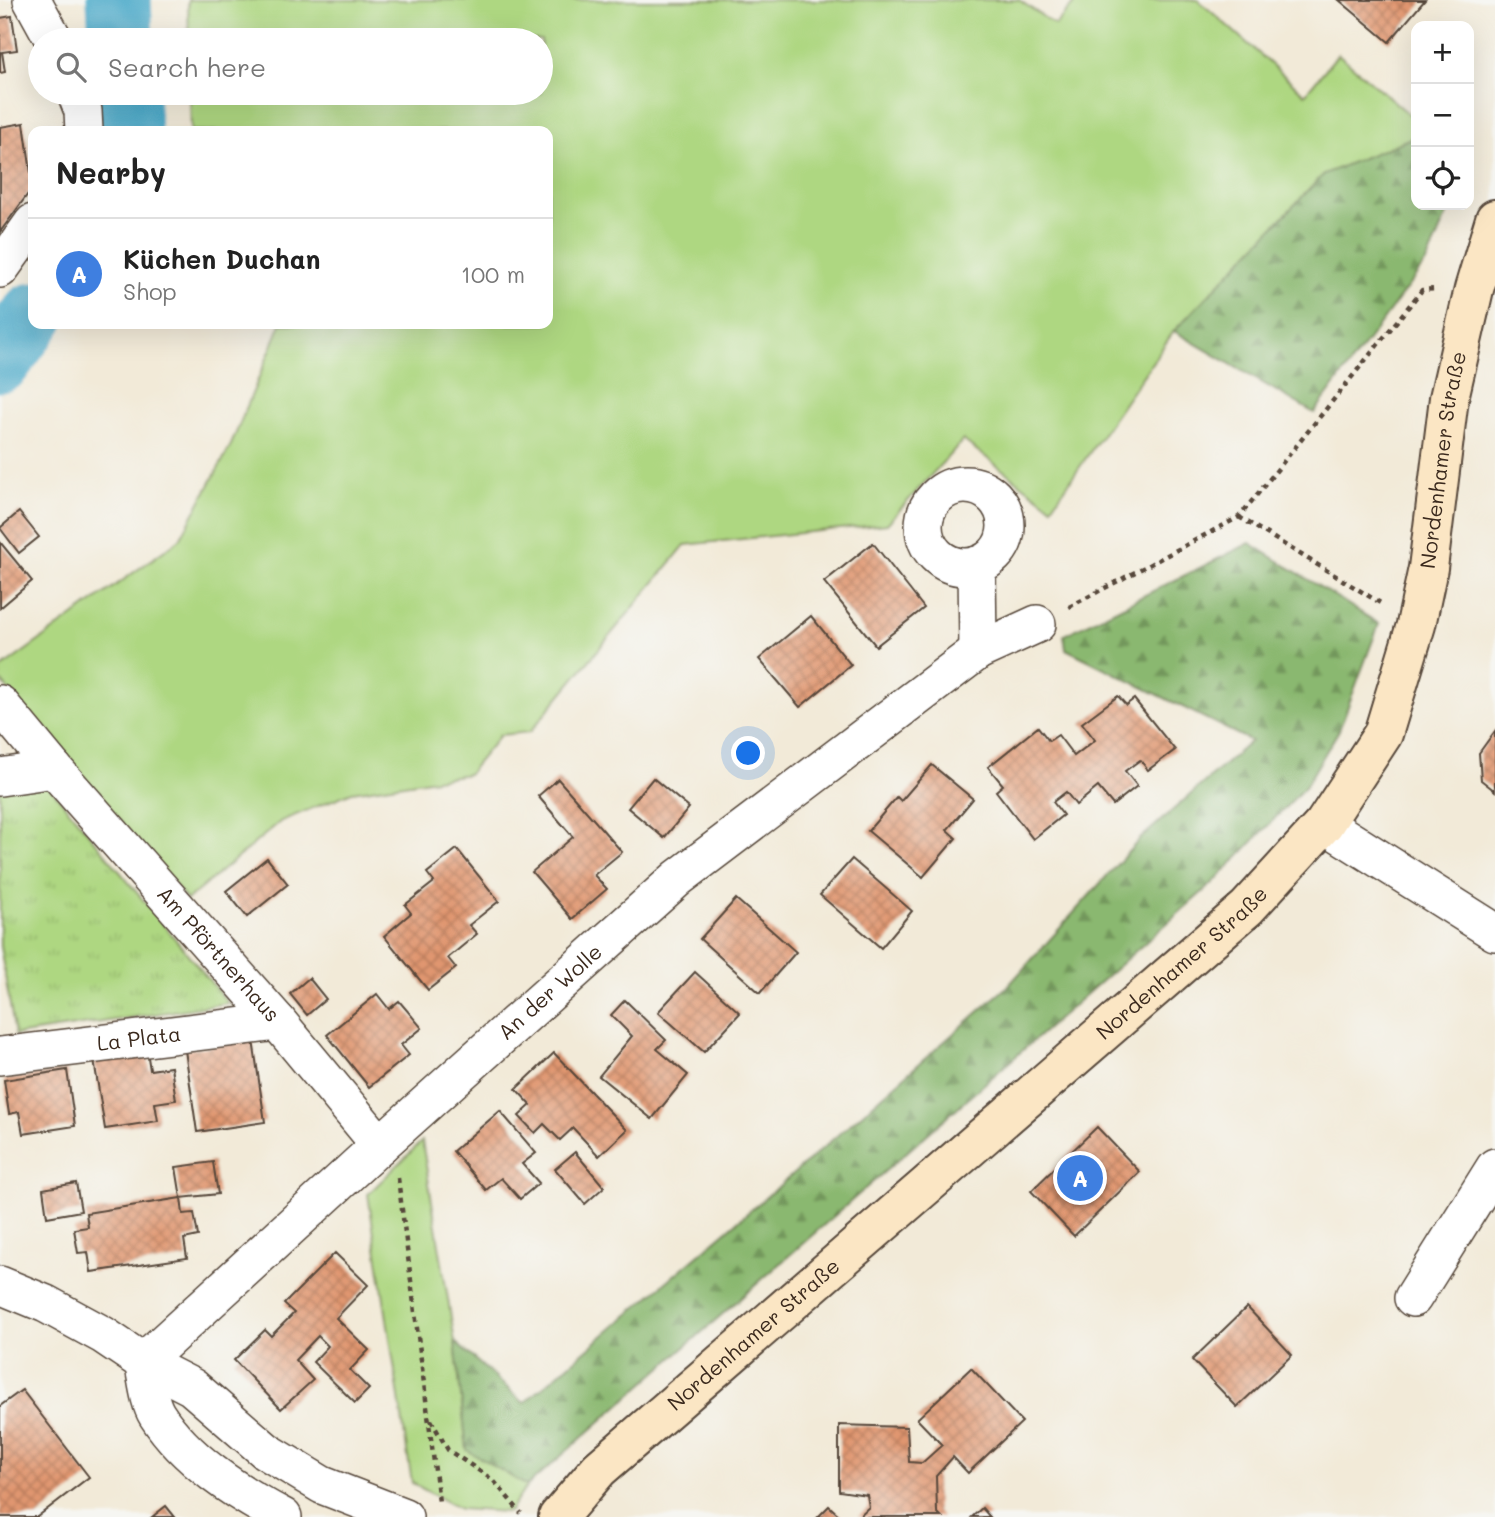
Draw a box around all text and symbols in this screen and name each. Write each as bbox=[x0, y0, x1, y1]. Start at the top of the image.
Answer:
map controls bbox=[1411, 21, 1474, 210]
button: + bbox=[1411, 21, 1474, 84]
search box bbox=[28, 28, 553, 105]
icon: search bbox=[52, 48, 90, 86]
text: Search here bbox=[108, 50, 266, 84]
button: − bbox=[1411, 84, 1474, 147]
button: locate bbox=[1411, 147, 1474, 210]
text: Nearby bbox=[56, 152, 166, 192]
text: Küchen Duchan bbox=[123, 242, 321, 276]
text: A bbox=[71, 259, 87, 289]
text: 100 m bbox=[461, 259, 525, 289]
text: Shop bbox=[123, 276, 177, 306]
street label: Nordenhamer Straße bbox=[1413, 348, 1471, 570]
your location bbox=[731, 736, 765, 770]
street label: Am Pförtnerhaus bbox=[152, 880, 286, 1027]
street label: Nordenhamer Straße bbox=[1090, 880, 1272, 1045]
street label: An der Wolle bbox=[492, 938, 607, 1045]
street label: La Plata bbox=[95, 1019, 182, 1056]
pin: A bbox=[1057, 1152, 1103, 1204]
street label: Nordenhamer Straße bbox=[661, 1252, 845, 1416]

